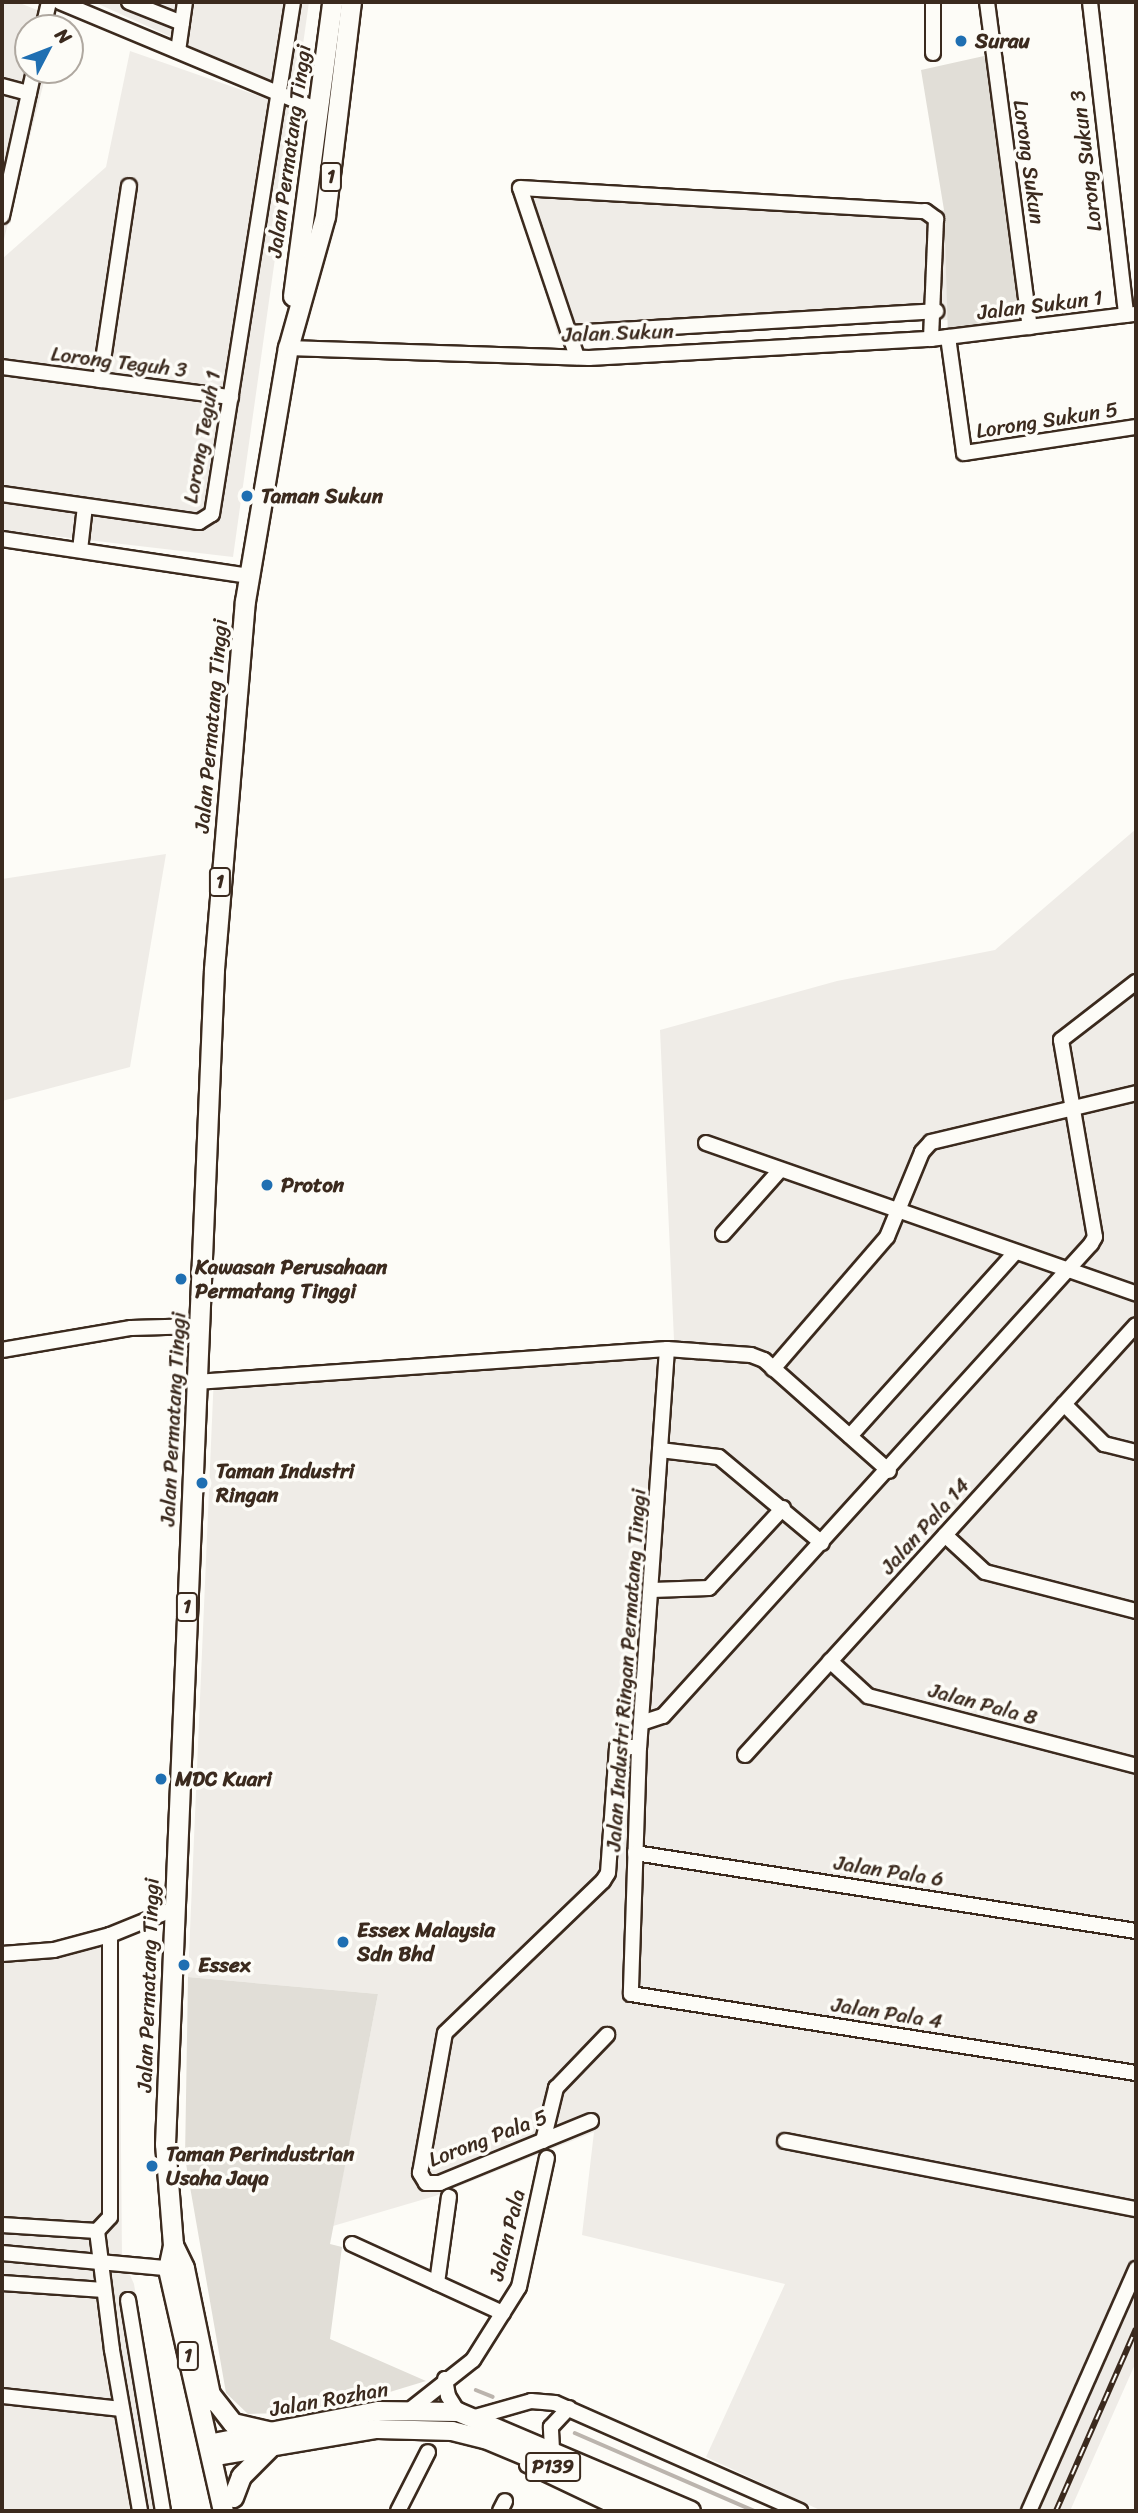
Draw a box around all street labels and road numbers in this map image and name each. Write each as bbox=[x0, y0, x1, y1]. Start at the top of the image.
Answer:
street label: Jalan Permatang Tinggi bbox=[262, 43, 316, 259]
street label: Lorong Sukun 3 bbox=[1065, 89, 1107, 233]
street label: Lorong Sukun bbox=[1008, 98, 1050, 226]
road number: 1 bbox=[319, 162, 343, 192]
street label: Jalan Sukun 1 bbox=[976, 285, 1104, 325]
street label: Jalan Sukun bbox=[562, 318, 674, 348]
street label: Lorong Teguh 3 bbox=[49, 341, 189, 383]
street label: Lorong Teguh 1 bbox=[178, 368, 226, 506]
street label: Lorong Sukun 5 bbox=[974, 396, 1120, 444]
street label: Jalan Permatang Tinggi bbox=[189, 618, 233, 834]
road number: 1 bbox=[208, 866, 232, 898]
street label: Jalan Permatang Tinggi bbox=[155, 1311, 191, 1527]
street label: Jalan Pala 14 bbox=[875, 1473, 975, 1579]
street label: Jalan Industri Ringan Permatang Tinggi bbox=[601, 1488, 651, 1852]
road number: 1 bbox=[175, 1592, 199, 1623]
street label: Jalan Pala 8 bbox=[926, 1677, 1040, 1731]
street label: Jalan Pala 6 bbox=[832, 1850, 946, 1892]
street label: Jalan Permatang Tinggi bbox=[132, 1877, 164, 2093]
street label: Jalan Pala 4 bbox=[830, 1992, 944, 2034]
street label: Lorong Pala 5 bbox=[425, 2104, 551, 2172]
street label: Jalan Pala bbox=[483, 2187, 531, 2283]
road number: 1 bbox=[176, 2340, 200, 2372]
street label: Jalan Rozhan bbox=[268, 2376, 390, 2422]
road number: P139 bbox=[525, 2452, 581, 2482]

